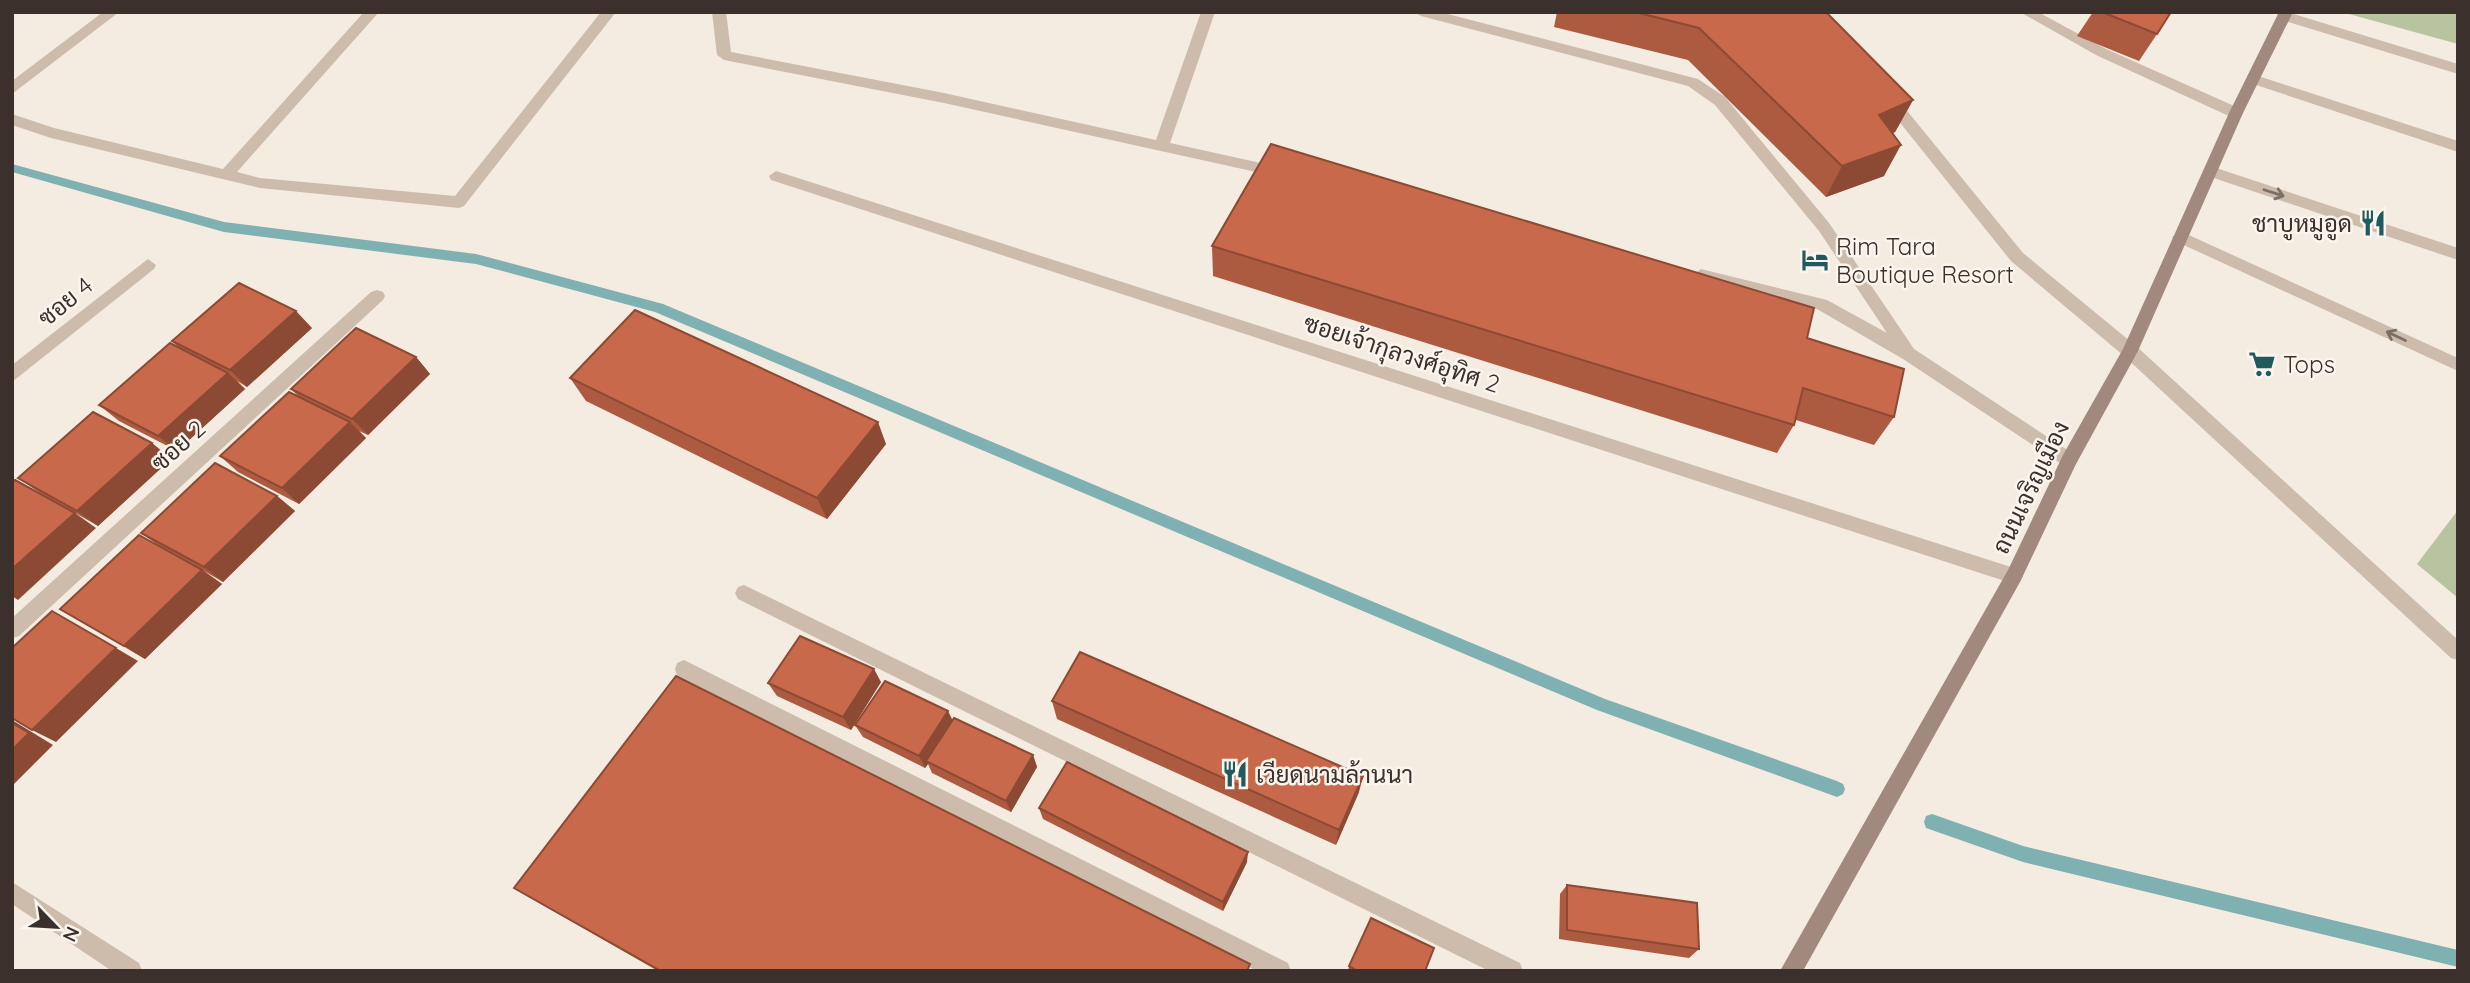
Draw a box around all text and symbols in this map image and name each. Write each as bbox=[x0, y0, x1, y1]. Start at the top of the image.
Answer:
one-way arrow bbox=[2263, 188, 2285, 200]
place label: ชาบูหมูอูด bbox=[2252, 208, 2352, 241]
restaurant icon: ชาบูหมูอูด bbox=[2358, 208, 2388, 238]
place label: Rim Tara Boutique Resort bbox=[1836, 231, 2014, 289]
hotel icon: Rim Tara Boutique Resort bbox=[1800, 245, 1830, 275]
street label: ซอย 4 bbox=[32, 270, 98, 332]
street label: ซอยเจ้ากุลวงศ์อุทิศ 2 bbox=[1299, 307, 1504, 401]
one-way arrow bbox=[2386, 329, 2407, 342]
supermarket icon: Tops bbox=[2247, 349, 2277, 379]
place label: Tops bbox=[2283, 349, 2335, 379]
street label: ซอย 2 bbox=[145, 413, 211, 477]
street label: ถนนเจริญเมือง bbox=[1985, 416, 2075, 558]
restaurant icon: เวียดนามล้านนา bbox=[1220, 759, 1250, 789]
place label: เวียดนามล้านนา bbox=[1256, 759, 1413, 789]
north arrow bbox=[21, 892, 91, 962]
text: N bbox=[58, 923, 85, 946]

